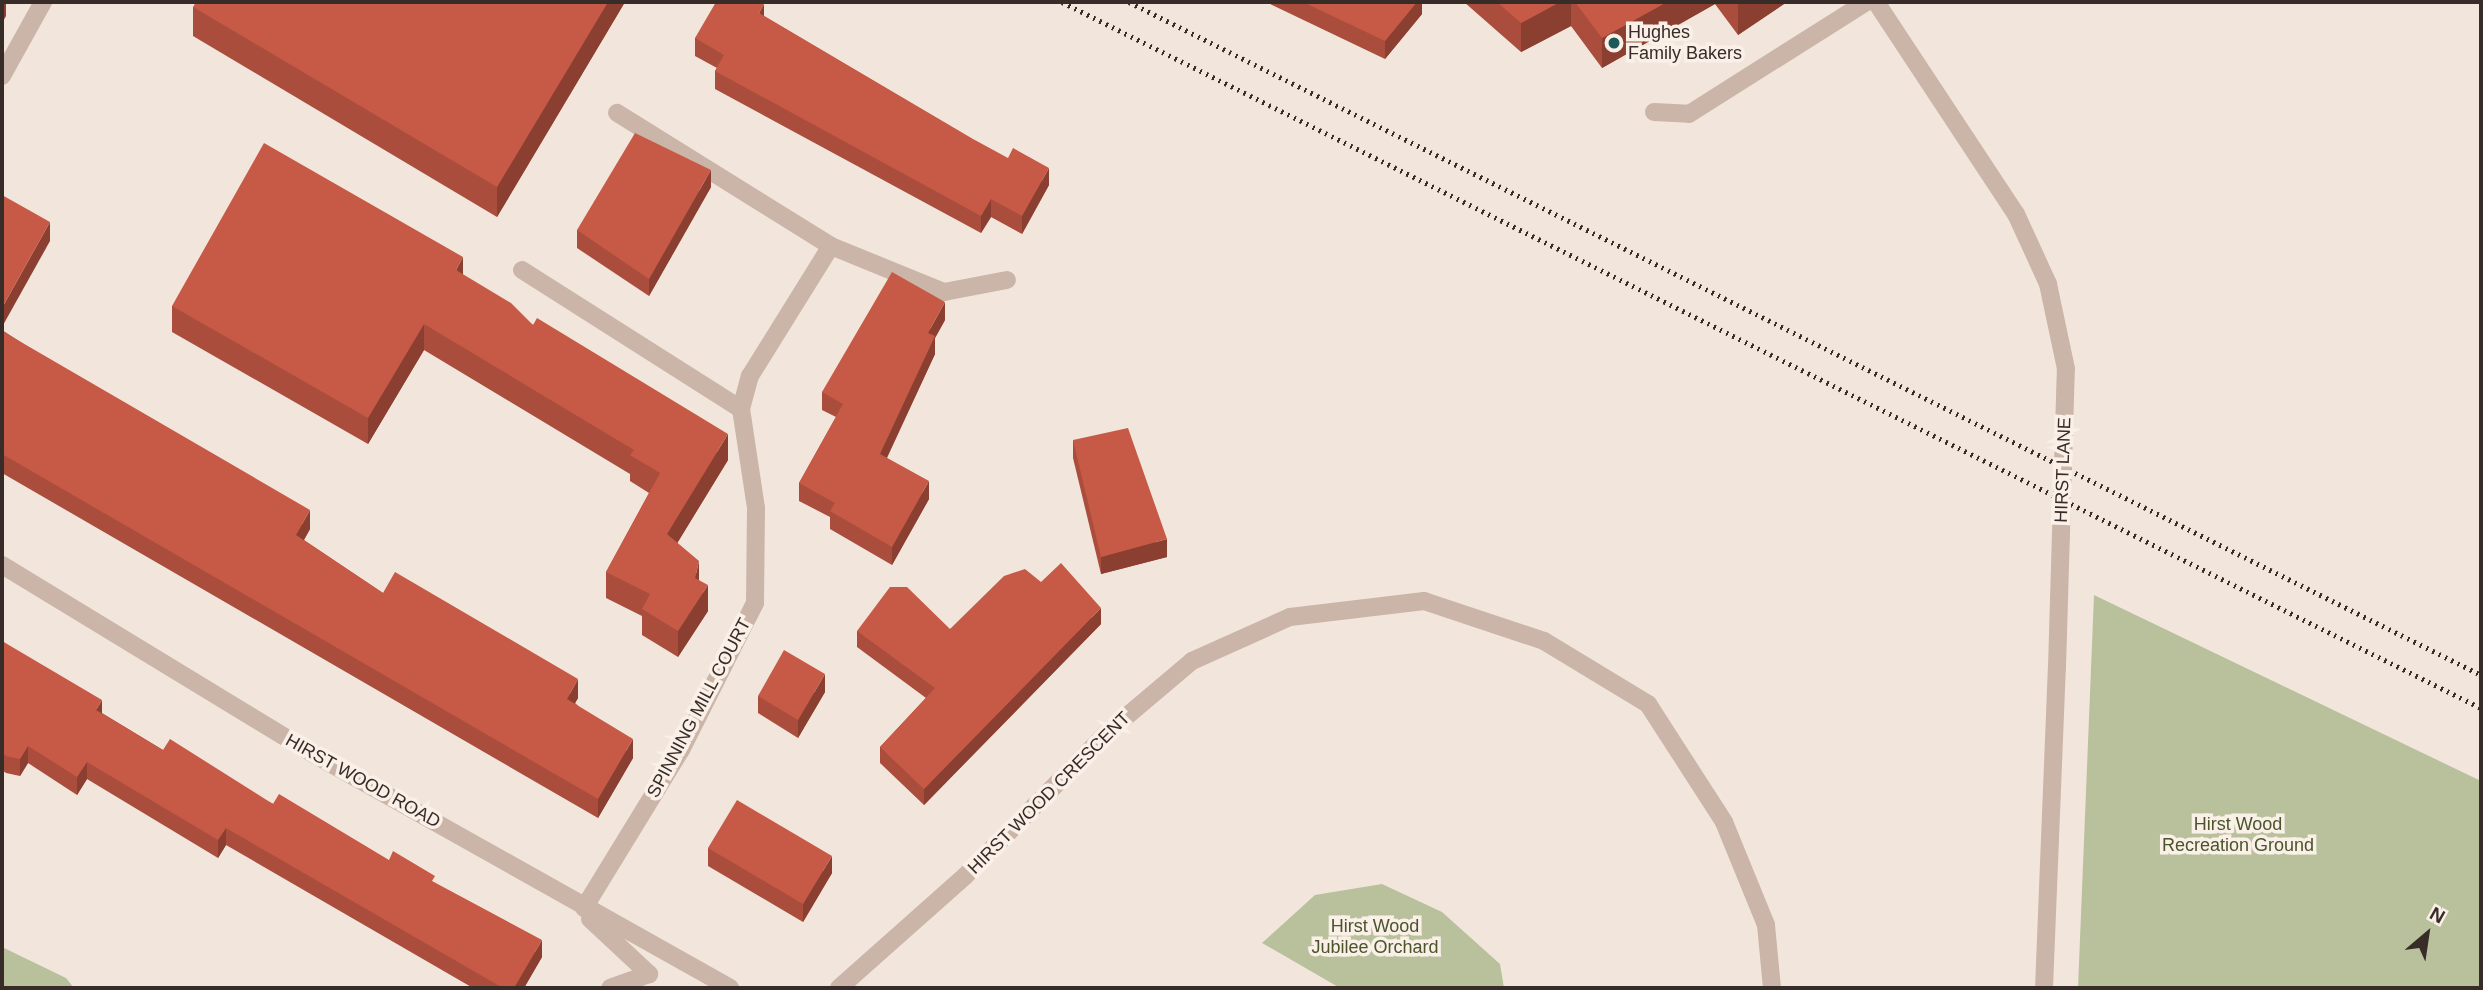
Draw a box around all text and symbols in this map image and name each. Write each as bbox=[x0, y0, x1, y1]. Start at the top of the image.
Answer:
place label: Hughes Family Bakers bbox=[1628, 22, 1742, 64]
marker: Hughes Family Bakers bbox=[1606, 35, 1622, 51]
street label: HIRST LANE bbox=[2050, 417, 2076, 523]
street label: SPINNING MILL COURT bbox=[642, 614, 756, 802]
street label: HIRST WOOD CRESCENT bbox=[963, 707, 1135, 879]
street label: HIRST WOOD ROAD bbox=[282, 729, 444, 833]
park label: Hirst Wood Recreation Ground bbox=[2162, 814, 2314, 856]
north arrow bbox=[2392, 899, 2462, 969]
text: N bbox=[2426, 903, 2449, 928]
park label: Hirst Wood Jubilee Orchard bbox=[1311, 916, 1439, 958]

